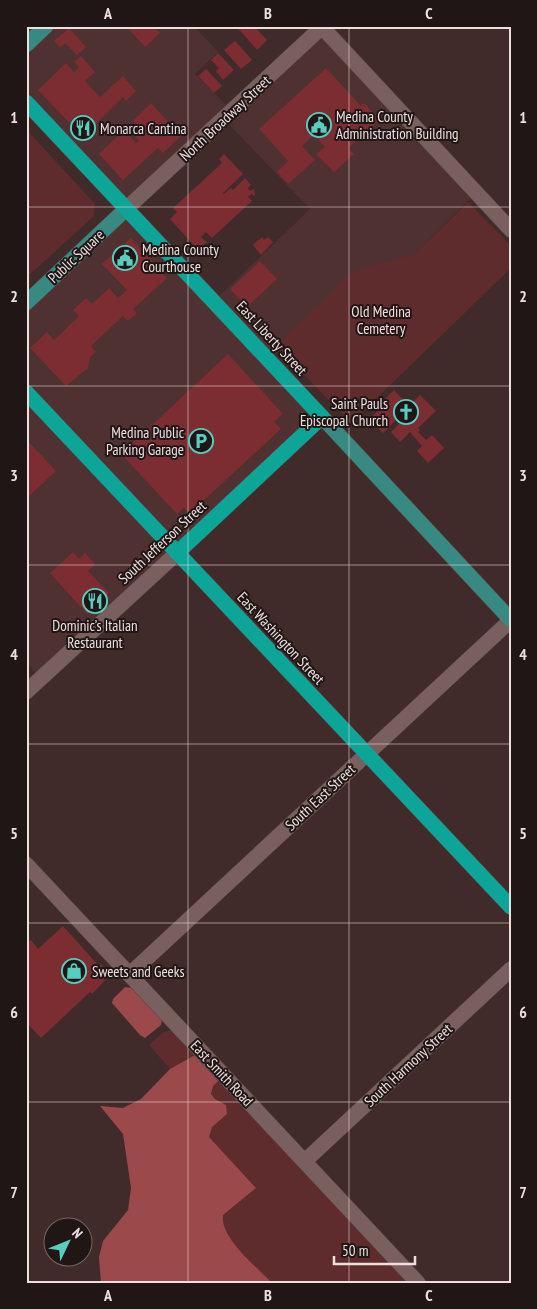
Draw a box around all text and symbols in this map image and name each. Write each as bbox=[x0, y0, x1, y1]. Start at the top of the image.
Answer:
text: A bbox=[103, 3, 113, 23]
text: B bbox=[264, 3, 272, 23]
text: C bbox=[425, 3, 433, 23]
street label: North Broadway Street bbox=[176, 71, 274, 165]
text: 1 bbox=[10, 107, 18, 127]
place label: Medina County Administration Building bbox=[336, 107, 459, 143]
text: 1 bbox=[519, 107, 527, 127]
public building icon: Medina County Administration Building bbox=[306, 112, 332, 138]
restaurant icon: Monarca Cantina bbox=[70, 115, 96, 141]
place label: Monarca Cantina bbox=[100, 119, 186, 138]
street label: Public Square bbox=[44, 225, 108, 287]
place label: Medina County Courthouse bbox=[142, 240, 219, 276]
public building icon: Medina County Courthouse bbox=[112, 245, 138, 271]
text: 2 bbox=[10, 286, 18, 306]
text: 2 bbox=[519, 286, 527, 306]
street label: East Liberty Street bbox=[233, 297, 311, 379]
park label: Old Medina Cemetery bbox=[351, 302, 411, 338]
place label: Saint Pauls Episcopal Church bbox=[300, 394, 388, 430]
church icon: Saint Pauls Episcopal Church bbox=[393, 399, 419, 425]
place label: Medina Public Parking Garage bbox=[106, 423, 185, 459]
parking icon: Medina Public Parking Garage bbox=[188, 428, 214, 454]
text: 3 bbox=[10, 465, 18, 485]
text: 3 bbox=[519, 465, 527, 485]
street label: South Jefferson Street bbox=[114, 496, 210, 588]
restaurant icon: Dominic’s Italian Restaurant bbox=[82, 588, 108, 614]
street label: East Washington Street bbox=[233, 588, 329, 688]
place label: Dominic’s Italian Restaurant bbox=[52, 616, 138, 652]
text: 4 bbox=[10, 644, 18, 664]
text: 4 bbox=[519, 644, 527, 664]
street label: South East Street bbox=[281, 760, 359, 834]
text: 5 bbox=[10, 823, 18, 843]
text: 5 bbox=[519, 823, 527, 843]
shop icon: Sweets and Geeks bbox=[61, 958, 87, 984]
place label: Sweets and Geeks bbox=[92, 962, 185, 981]
text: 6 bbox=[10, 1002, 18, 1022]
text: 6 bbox=[519, 1002, 527, 1022]
street label: South Harmony Street bbox=[360, 1019, 456, 1111]
street label: East Smith Road bbox=[186, 1036, 258, 1110]
text: 7 bbox=[10, 1182, 18, 1202]
text: 7 bbox=[519, 1182, 527, 1202]
north arrow bbox=[42, 1216, 92, 1266]
text: N bbox=[68, 1224, 87, 1242]
scale bar bbox=[334, 1234, 416, 1266]
text: 50 m bbox=[342, 1241, 368, 1260]
text: A bbox=[103, 1285, 113, 1305]
text: B bbox=[264, 1285, 272, 1305]
text: C bbox=[425, 1285, 433, 1305]

